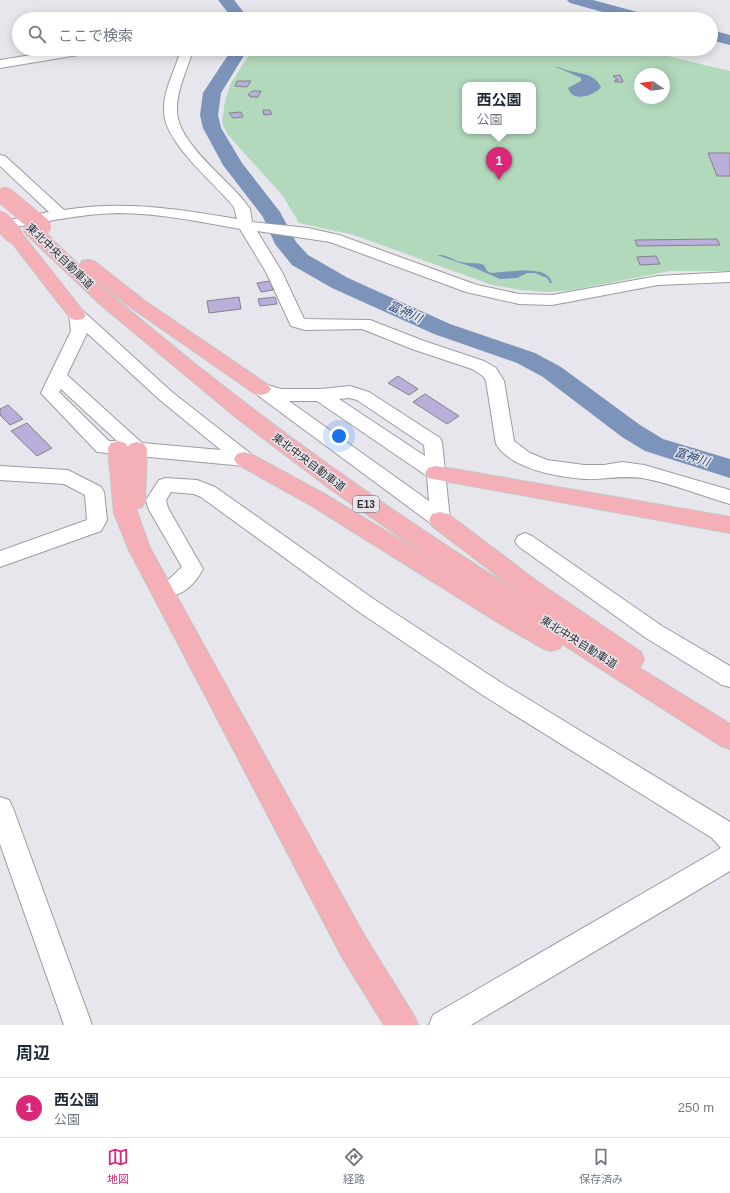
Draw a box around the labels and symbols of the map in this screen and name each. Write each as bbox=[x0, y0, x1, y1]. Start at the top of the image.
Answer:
north arrow bbox=[634, 68, 670, 104]
pin: 1 bbox=[486, 147, 512, 180]
street label: 東北中央自動車道 bbox=[24, 221, 96, 291]
water label: 富神川 bbox=[386, 298, 426, 327]
your location bbox=[329, 426, 349, 446]
street label: 東北中央自動車道 bbox=[270, 431, 348, 493]
water label: 富神川 bbox=[673, 445, 713, 470]
road number: E13 bbox=[353, 496, 379, 512]
street label: 東北中央自動車道 bbox=[539, 614, 619, 670]

